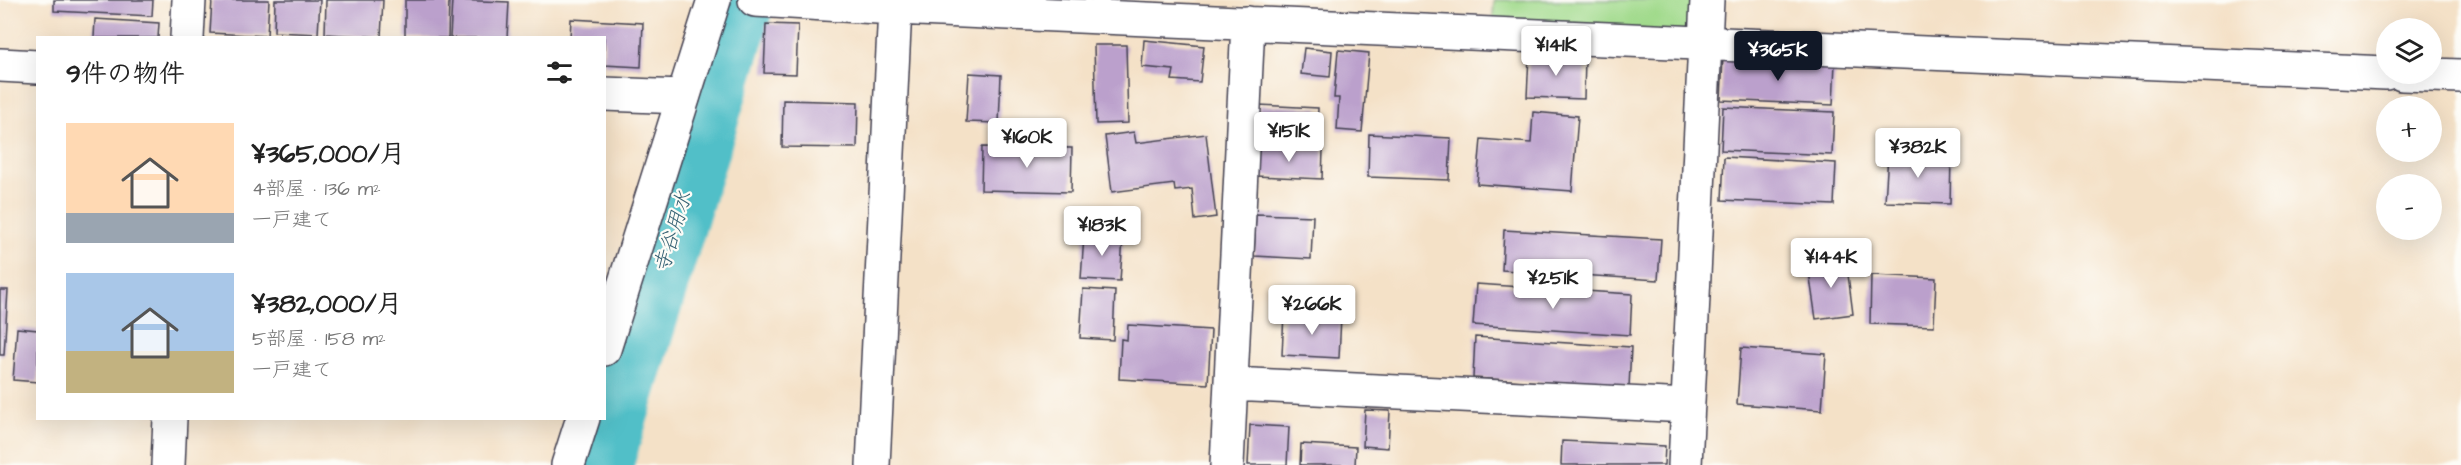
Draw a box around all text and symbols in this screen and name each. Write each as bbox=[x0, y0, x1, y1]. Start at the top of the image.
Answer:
map controls bbox=[2376, 18, 2442, 240]
button: layers bbox=[2376, 18, 2442, 84]
pin: ¥141K bbox=[1514, 26, 1598, 77]
text: ¥141K bbox=[1535, 31, 1577, 59]
pin: ¥365K bbox=[1736, 31, 1820, 82]
text: ¥365K bbox=[1748, 36, 1808, 64]
text: 9件の物件 bbox=[66, 56, 185, 92]
icon: filters bbox=[543, 56, 576, 89]
button: + bbox=[2376, 96, 2442, 162]
pin: ¥151K bbox=[1247, 112, 1331, 163]
text: ¥151K bbox=[1268, 117, 1310, 145]
pin: ¥160K bbox=[985, 118, 1069, 169]
text: ¥160K bbox=[1002, 123, 1052, 151]
pin: ¥382K bbox=[1876, 128, 1960, 179]
text: ¥382K bbox=[1889, 133, 1947, 161]
text: ¥365,000/月 bbox=[252, 136, 406, 172]
icon: home bbox=[114, 147, 186, 219]
button: − bbox=[2376, 174, 2442, 240]
text: 4部屋 · 136 m² bbox=[252, 175, 381, 203]
water label: 寺谷用水 bbox=[647, 188, 699, 276]
text: 一戸建て bbox=[252, 206, 332, 234]
pin: ¥183K bbox=[1060, 206, 1144, 257]
text: ¥183K bbox=[1078, 211, 1126, 239]
pin: ¥144K bbox=[1789, 238, 1873, 289]
text: ¥144K bbox=[1805, 243, 1857, 271]
pin: ¥251K bbox=[1511, 259, 1595, 310]
text: ¥251K bbox=[1528, 264, 1578, 292]
pin: ¥266K bbox=[1270, 285, 1354, 336]
text: ¥382,000/月 bbox=[252, 286, 403, 322]
text: ¥266K bbox=[1282, 290, 1342, 318]
icon: home bbox=[114, 297, 186, 369]
text: 5部屋 · 158 m² bbox=[252, 325, 386, 353]
text: 一戸建て bbox=[252, 356, 332, 384]

